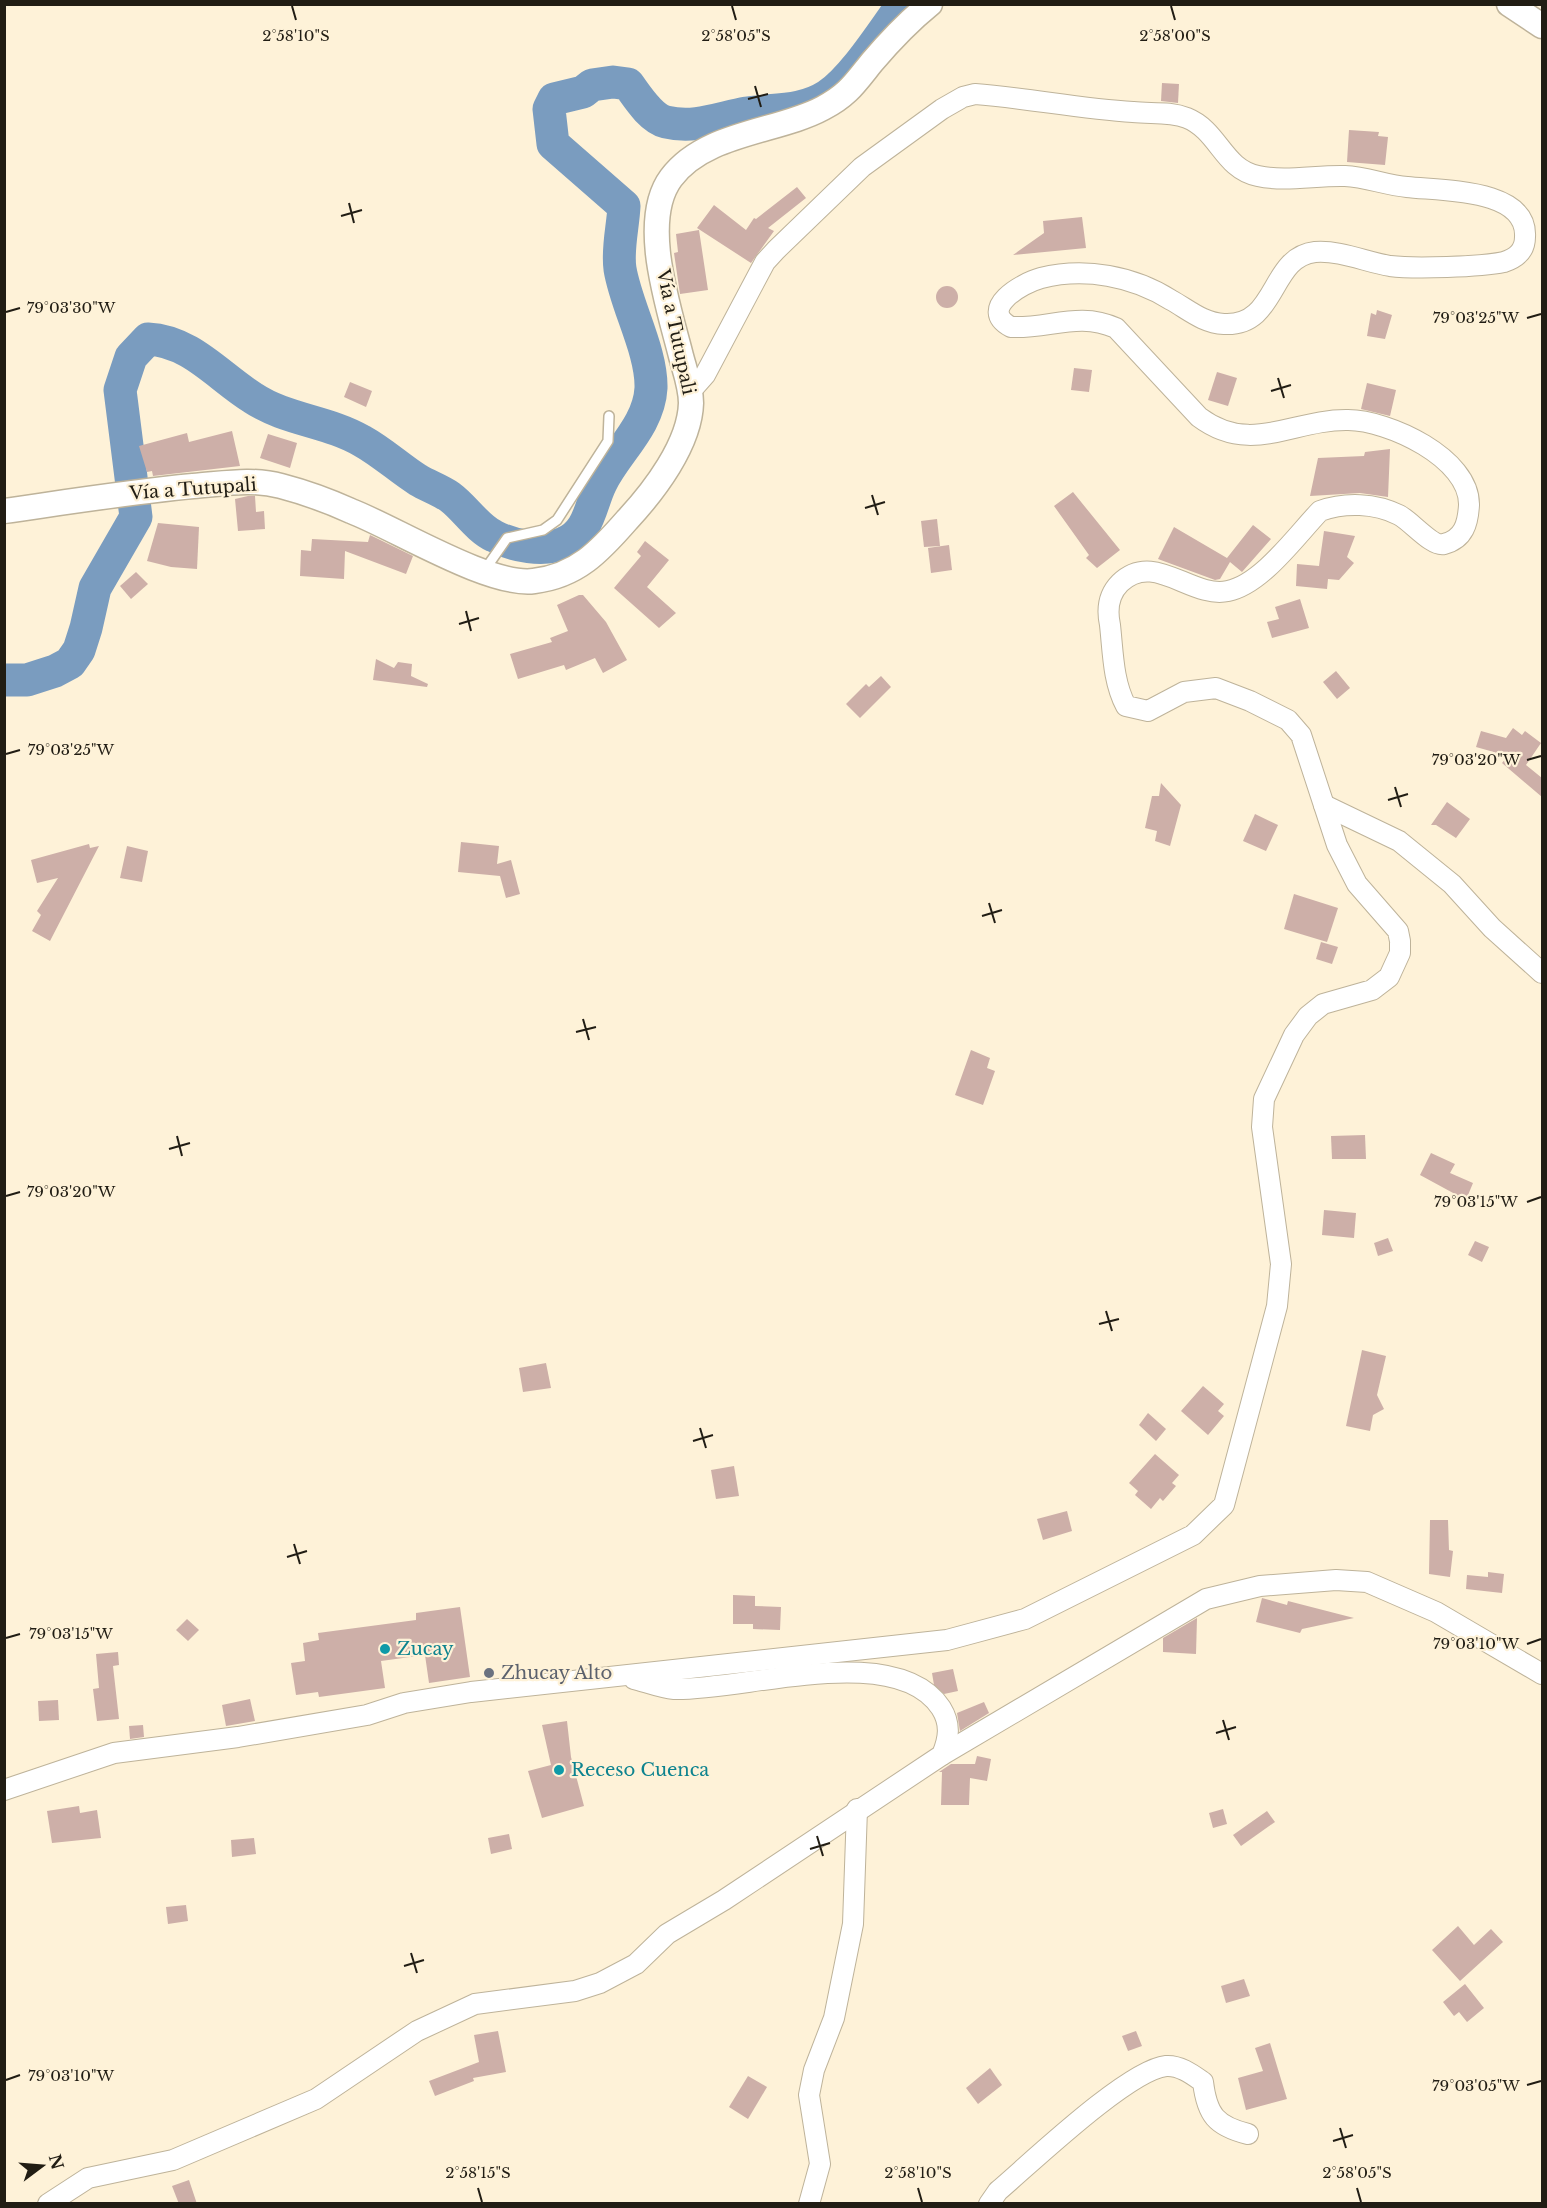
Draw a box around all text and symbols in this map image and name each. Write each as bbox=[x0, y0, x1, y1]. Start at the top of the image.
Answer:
text: 2°58'10"S bbox=[262, 26, 330, 45]
text: 2°58'05"S bbox=[701, 26, 771, 45]
text: 2°58'00"S bbox=[1139, 26, 1211, 45]
street label: Vía a Tutupali bbox=[652, 266, 700, 397]
text: 79°03'30"W bbox=[27, 298, 116, 317]
text: 79°03'25"W bbox=[1433, 308, 1520, 327]
street label: Vía a Tutupali bbox=[128, 474, 257, 504]
text: 79°03'25"W bbox=[28, 740, 115, 759]
text: 79°03'20"W bbox=[1432, 750, 1521, 769]
text: 79°03'20"W bbox=[27, 1182, 116, 1201]
text: 79°03'15"W bbox=[1434, 1192, 1518, 1211]
text: 79°03'15"W bbox=[29, 1624, 113, 1643]
text: 79°03'10"W bbox=[1433, 1634, 1519, 1653]
place label: Zucay bbox=[397, 1638, 454, 1660]
marker: Zucay bbox=[378, 1642, 392, 1656]
place label: Zhucay Alto bbox=[501, 1662, 612, 1684]
marker: Zhucay Alto bbox=[482, 1666, 496, 1680]
place label: Receso Cuenca bbox=[571, 1759, 709, 1781]
marker: Receso Cuenca bbox=[552, 1763, 566, 1777]
text: 79°03'10"W bbox=[28, 2066, 114, 2085]
text: 79°03'05"W bbox=[1432, 2076, 1520, 2095]
north arrow bbox=[12, 2136, 72, 2196]
text: N bbox=[45, 2152, 68, 2172]
text: 2°58'15"S bbox=[445, 2163, 511, 2182]
text: 2°58'10"S bbox=[884, 2163, 952, 2182]
text: 2°58'05"S bbox=[1322, 2163, 1392, 2182]

